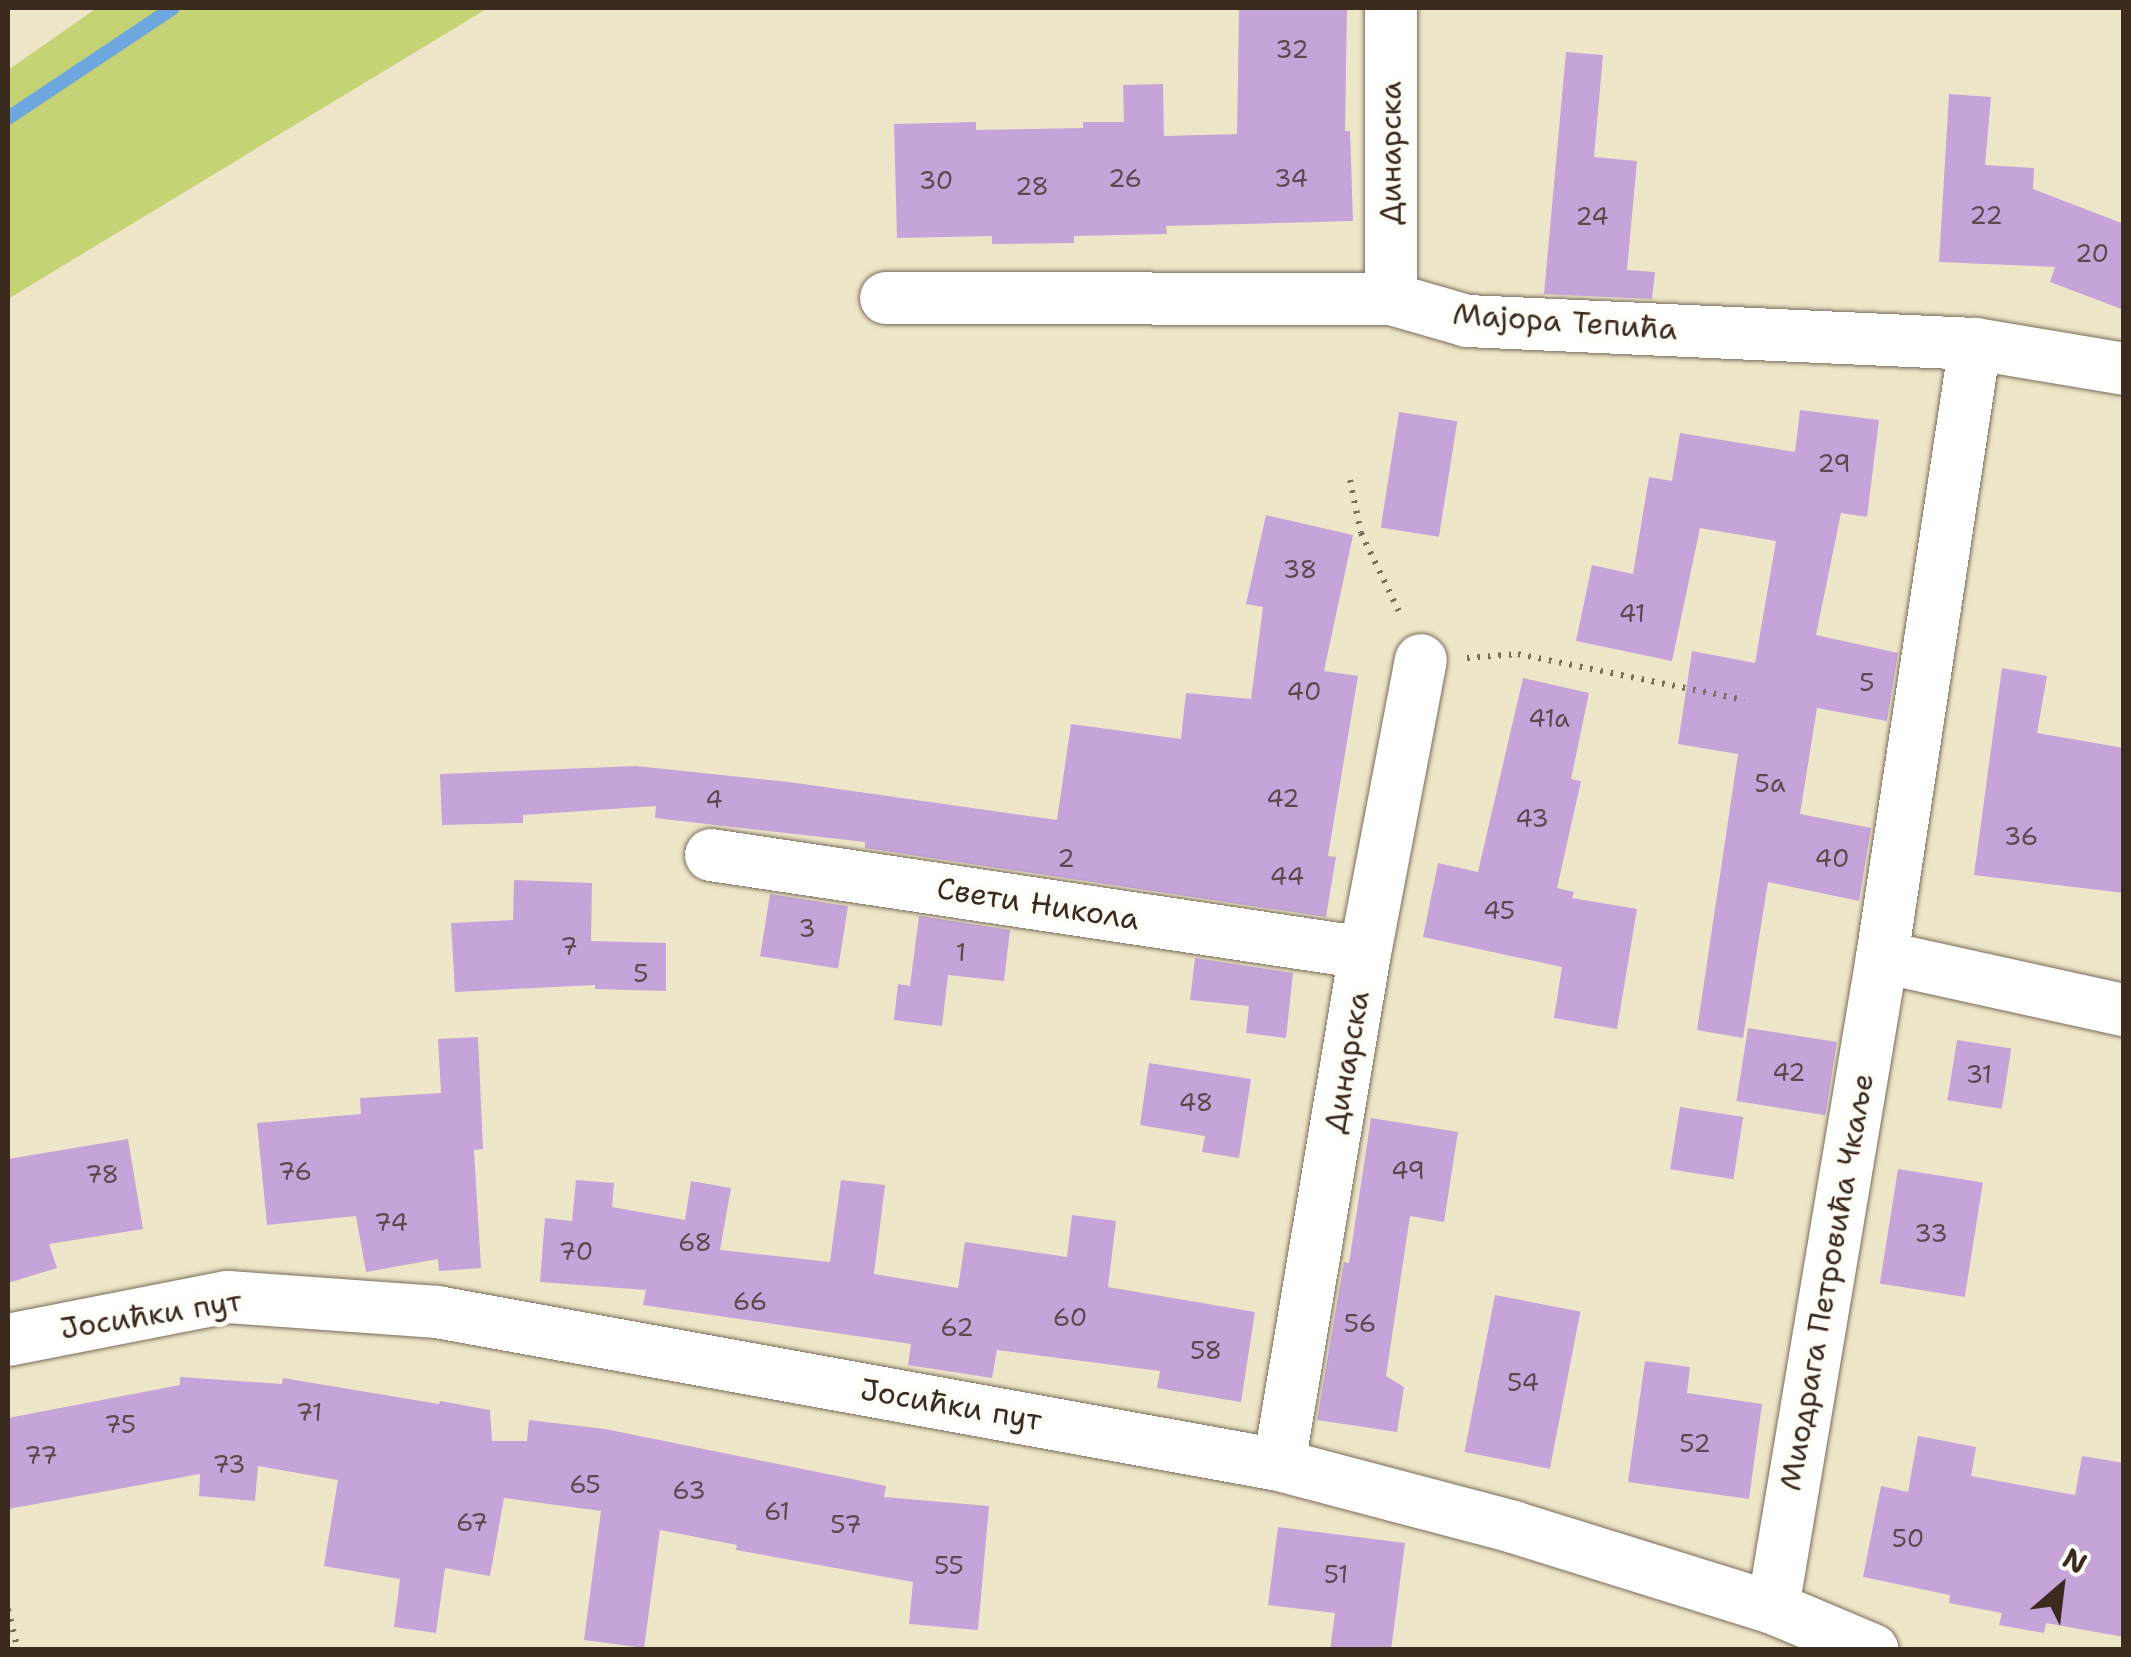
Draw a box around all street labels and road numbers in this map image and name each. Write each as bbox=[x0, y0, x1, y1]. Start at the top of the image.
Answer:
street label: Динарска bbox=[1373, 81, 1409, 225]
street label: Мајора Тепића bbox=[1451, 296, 1679, 348]
street label: Свети Никола bbox=[934, 870, 1142, 938]
street label: Динарска bbox=[1317, 988, 1377, 1136]
street label: Миодрага Петровића Чкаље bbox=[1773, 1071, 1881, 1493]
street label: Јосићки пут bbox=[58, 1283, 244, 1347]
street label: Јосићки пут bbox=[858, 1371, 1044, 1439]

